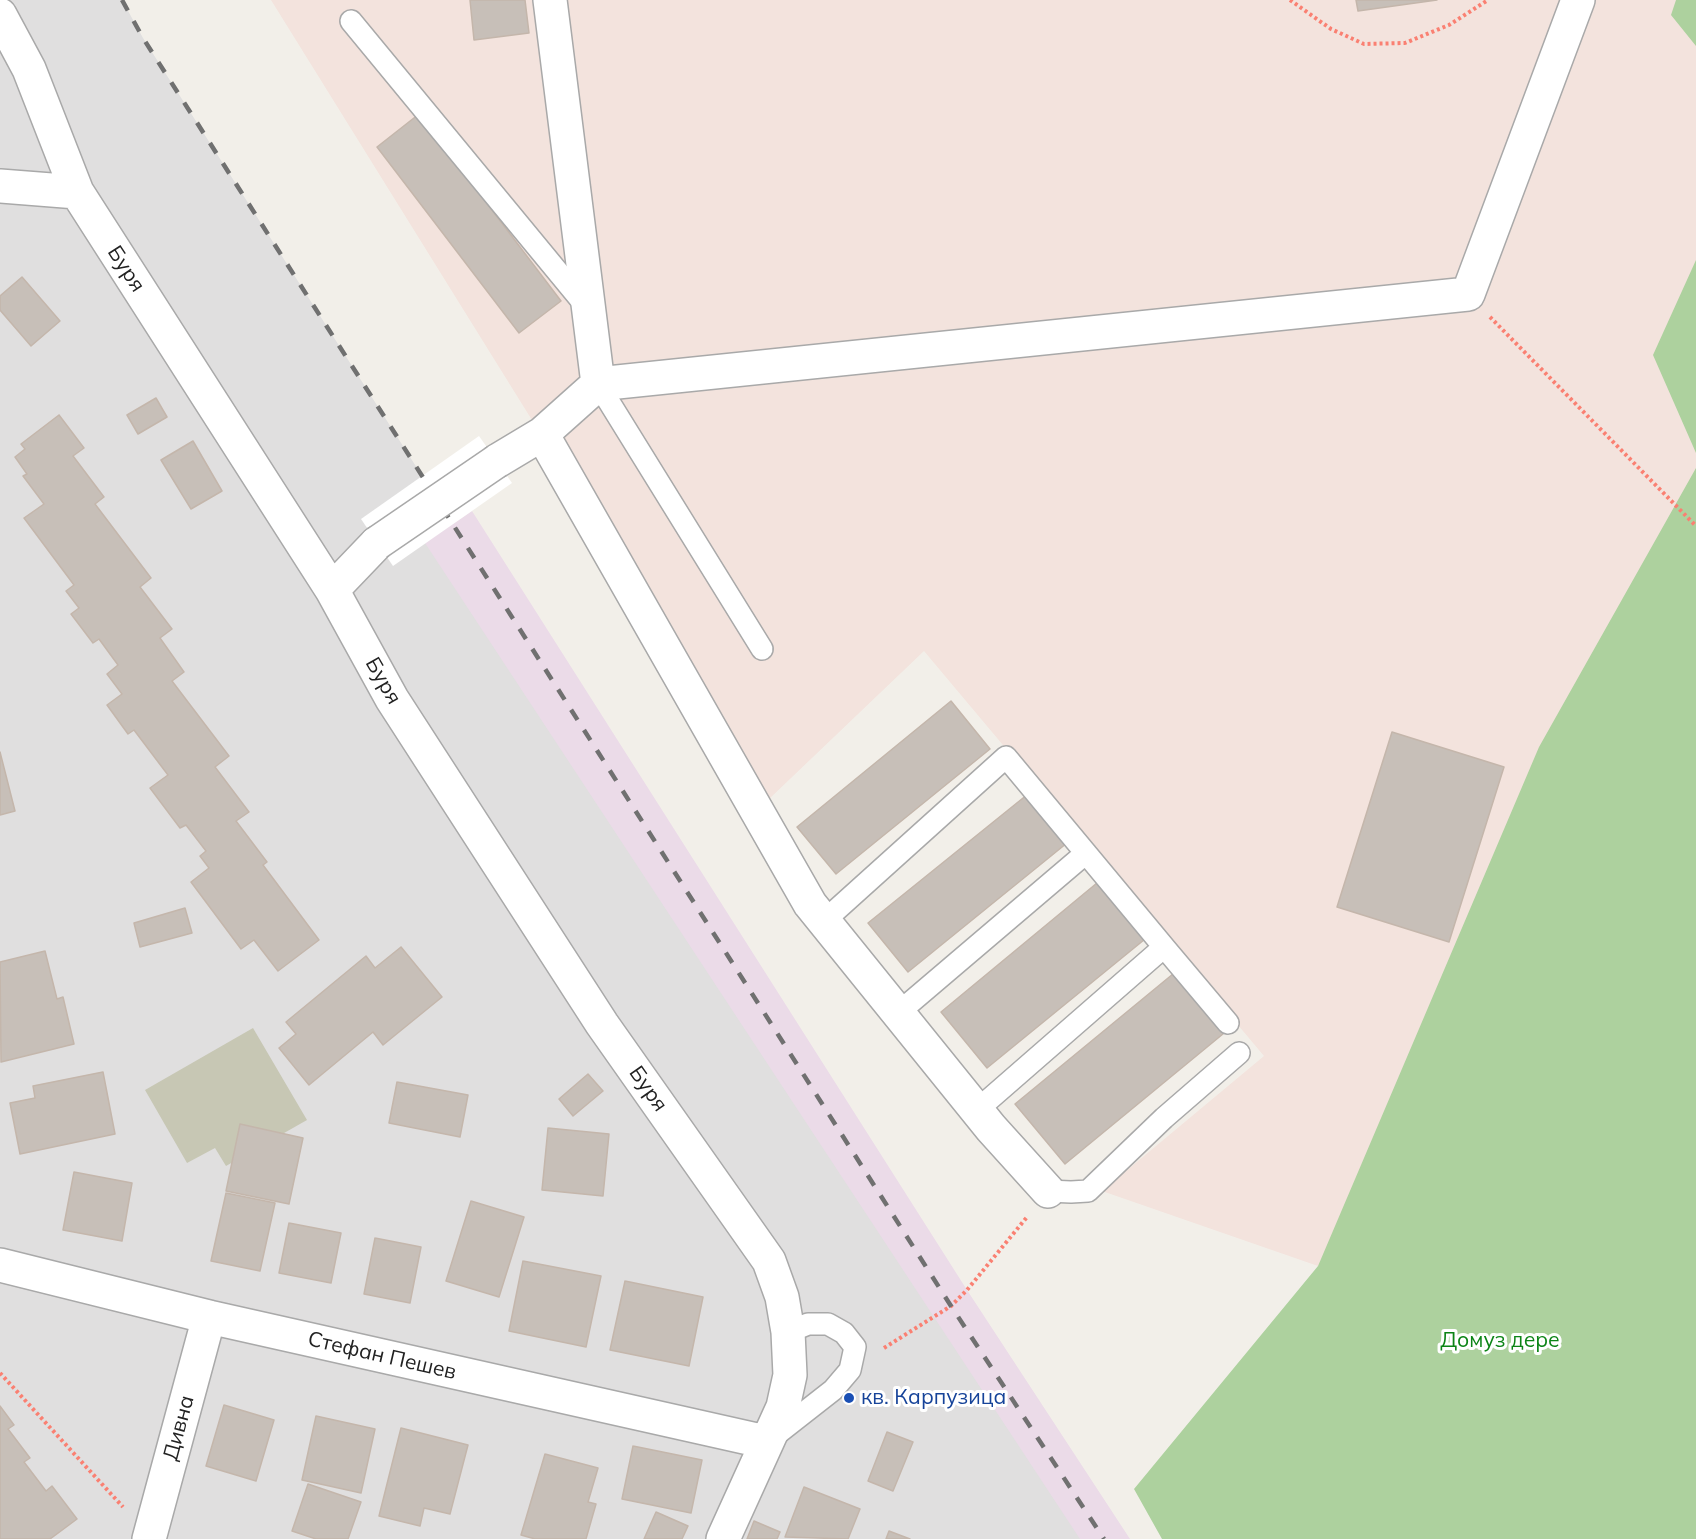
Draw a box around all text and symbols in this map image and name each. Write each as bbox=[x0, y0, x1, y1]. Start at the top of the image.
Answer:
street label: Буря bbox=[102, 241, 150, 297]
street label: Буря bbox=[360, 653, 406, 709]
street label: Буря bbox=[623, 1061, 673, 1117]
street label: Стефан Пешев bbox=[305, 1327, 459, 1385]
park label: Домуз дере bbox=[1440, 1328, 1560, 1354]
place label: кв. Карпузица bbox=[861, 1385, 1006, 1411]
marker: кв. Карпузица bbox=[842, 1391, 856, 1405]
street label: Дивна bbox=[158, 1393, 200, 1463]

